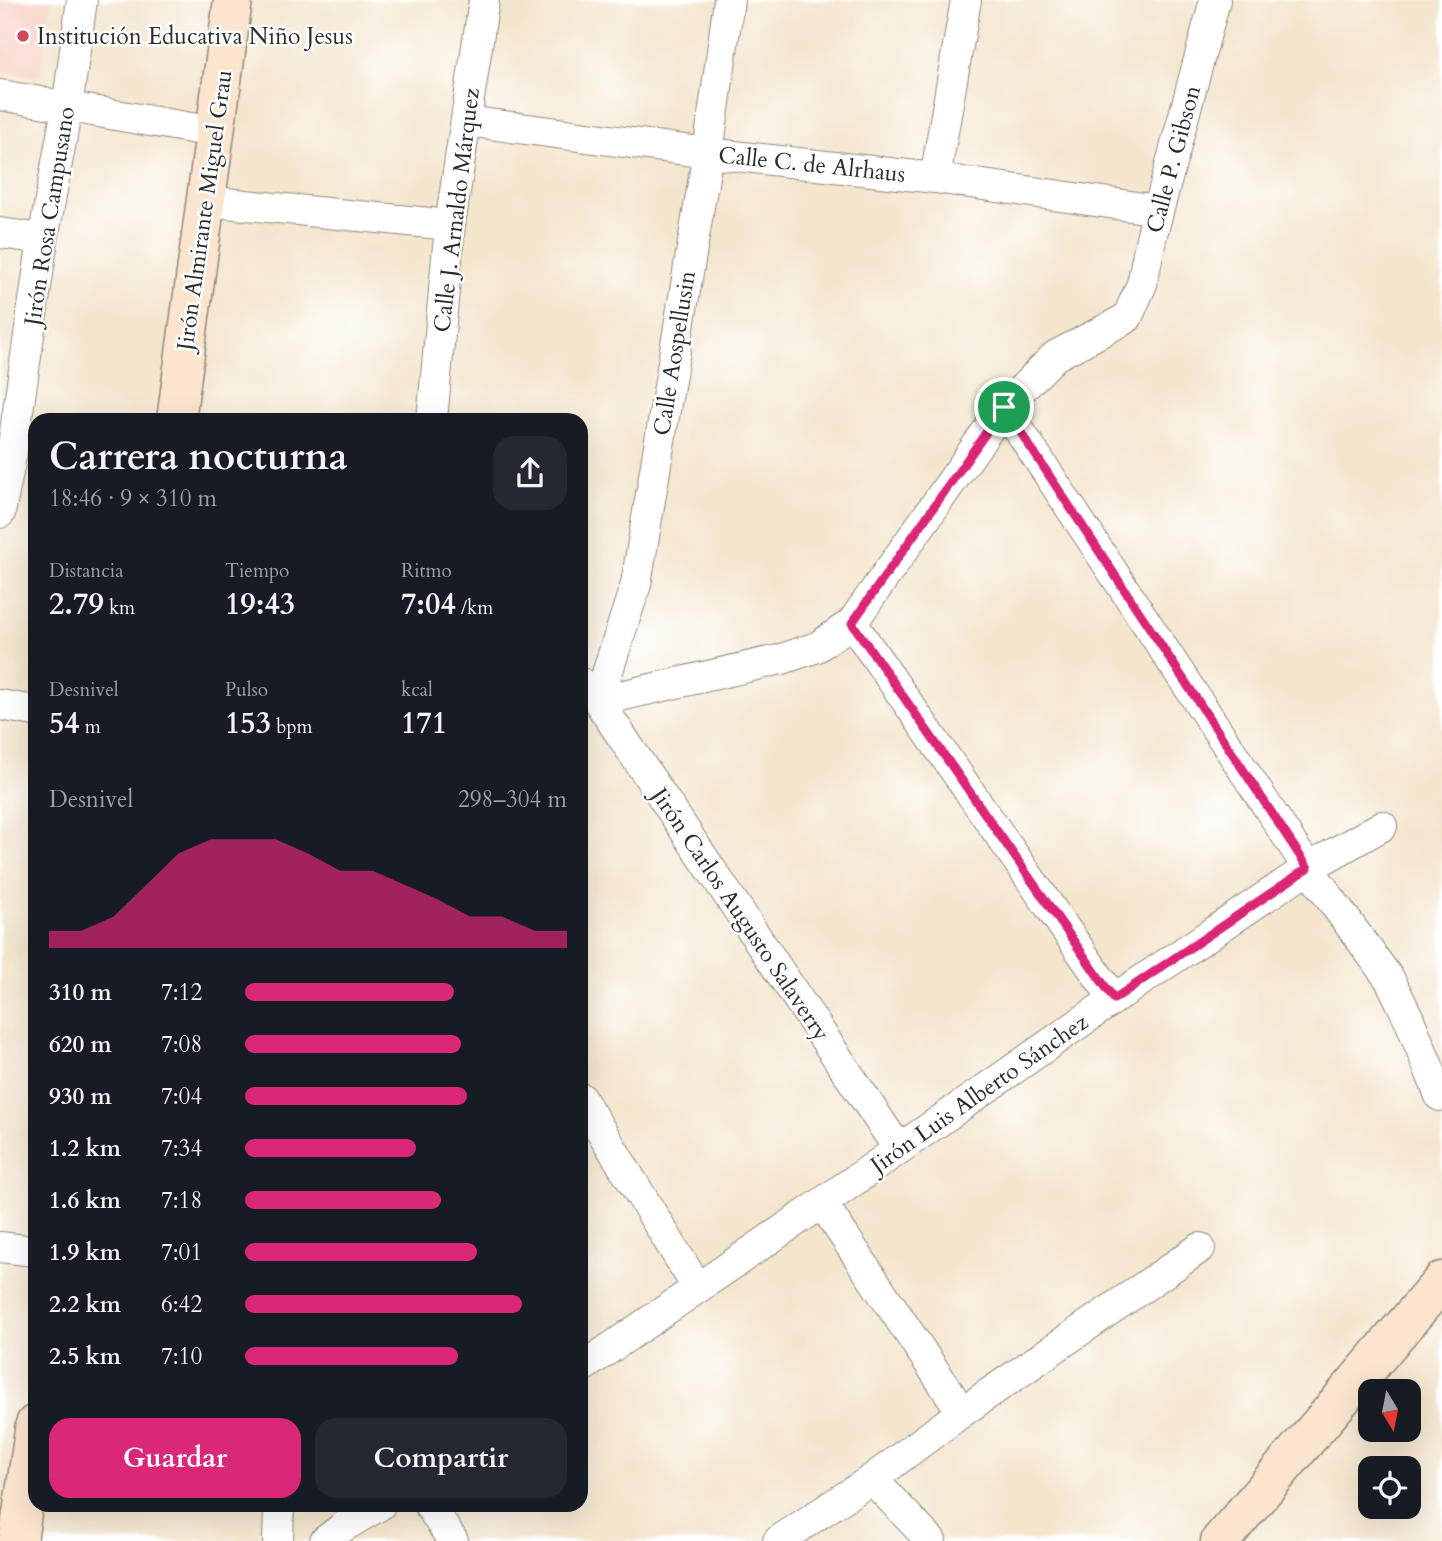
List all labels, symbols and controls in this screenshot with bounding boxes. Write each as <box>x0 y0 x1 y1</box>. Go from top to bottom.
place label: Institución Educativa Niño Jesus <box>37 21 353 52</box>
marker: Institución Educativa Niño Jesus <box>15 28 31 44</box>
street label: Jirón Almirante Miguel Grau <box>169 68 240 355</box>
street label: Calle P. Gibson <box>1139 82 1208 236</box>
street label: Calle J. Arnaldo Márquez <box>426 86 487 334</box>
street label: Jirón Rosa Campusano <box>16 104 82 331</box>
street label: Calle C. de Alrhaus <box>717 139 907 190</box>
street label: Calle Aospellusin <box>646 268 703 438</box>
pin <box>974 377 1034 437</box>
icon: arrive <box>985 388 1023 426</box>
text: Carrera nocturna <box>49 431 348 483</box>
button: share <box>493 436 567 510</box>
text: 18:46 · 9 × 310 m <box>49 483 217 514</box>
text: Distancia <box>49 558 123 584</box>
text: Tiempo <box>225 558 289 584</box>
text: Ritmo <box>401 558 452 584</box>
text: 2.79 <box>49 584 104 625</box>
text: 19:43 <box>225 584 295 625</box>
text: 7:04 <box>401 584 456 625</box>
text: km <box>104 595 135 621</box>
text: /km <box>456 595 493 621</box>
text: Desnivel <box>49 677 119 703</box>
text: Pulso <box>225 677 268 703</box>
text: kcal <box>401 677 433 703</box>
text: 54 <box>49 703 80 744</box>
text: 153 <box>225 703 271 744</box>
text: 171 <box>401 703 447 744</box>
text: m <box>80 714 101 740</box>
text: bpm <box>271 714 313 740</box>
street label: Jirón Carlos Augusto Salaverry <box>643 779 837 1047</box>
text: Desnivel <box>49 784 133 815</box>
text: 298–304 m <box>458 784 567 815</box>
text: 310 m <box>49 977 112 1008</box>
text: 7:12 <box>161 977 202 1008</box>
street label: Jirón Luis Alberto Sánchez <box>862 1006 1094 1182</box>
text: 620 m <box>49 1029 112 1060</box>
text: 7:08 <box>161 1029 202 1060</box>
text: 930 m <box>49 1081 112 1112</box>
text: 7:04 <box>161 1081 202 1112</box>
text: 1.2 km <box>49 1133 121 1164</box>
text: 7:34 <box>161 1133 202 1164</box>
text: 1.6 km <box>49 1185 121 1216</box>
text: 7:18 <box>161 1185 202 1216</box>
text: 1.9 km <box>49 1237 121 1268</box>
text: 7:01 <box>161 1237 202 1268</box>
text: 2.2 km <box>49 1289 121 1320</box>
text: 6:42 <box>161 1289 202 1320</box>
text: 2.5 km <box>49 1341 121 1372</box>
text: 7:10 <box>161 1341 202 1372</box>
north arrow <box>1358 1379 1421 1442</box>
map controls <box>1358 1379 1421 1519</box>
button: Guardar <box>49 1418 301 1498</box>
button: Compartir <box>315 1418 567 1498</box>
button: locate <box>1358 1456 1421 1519</box>

